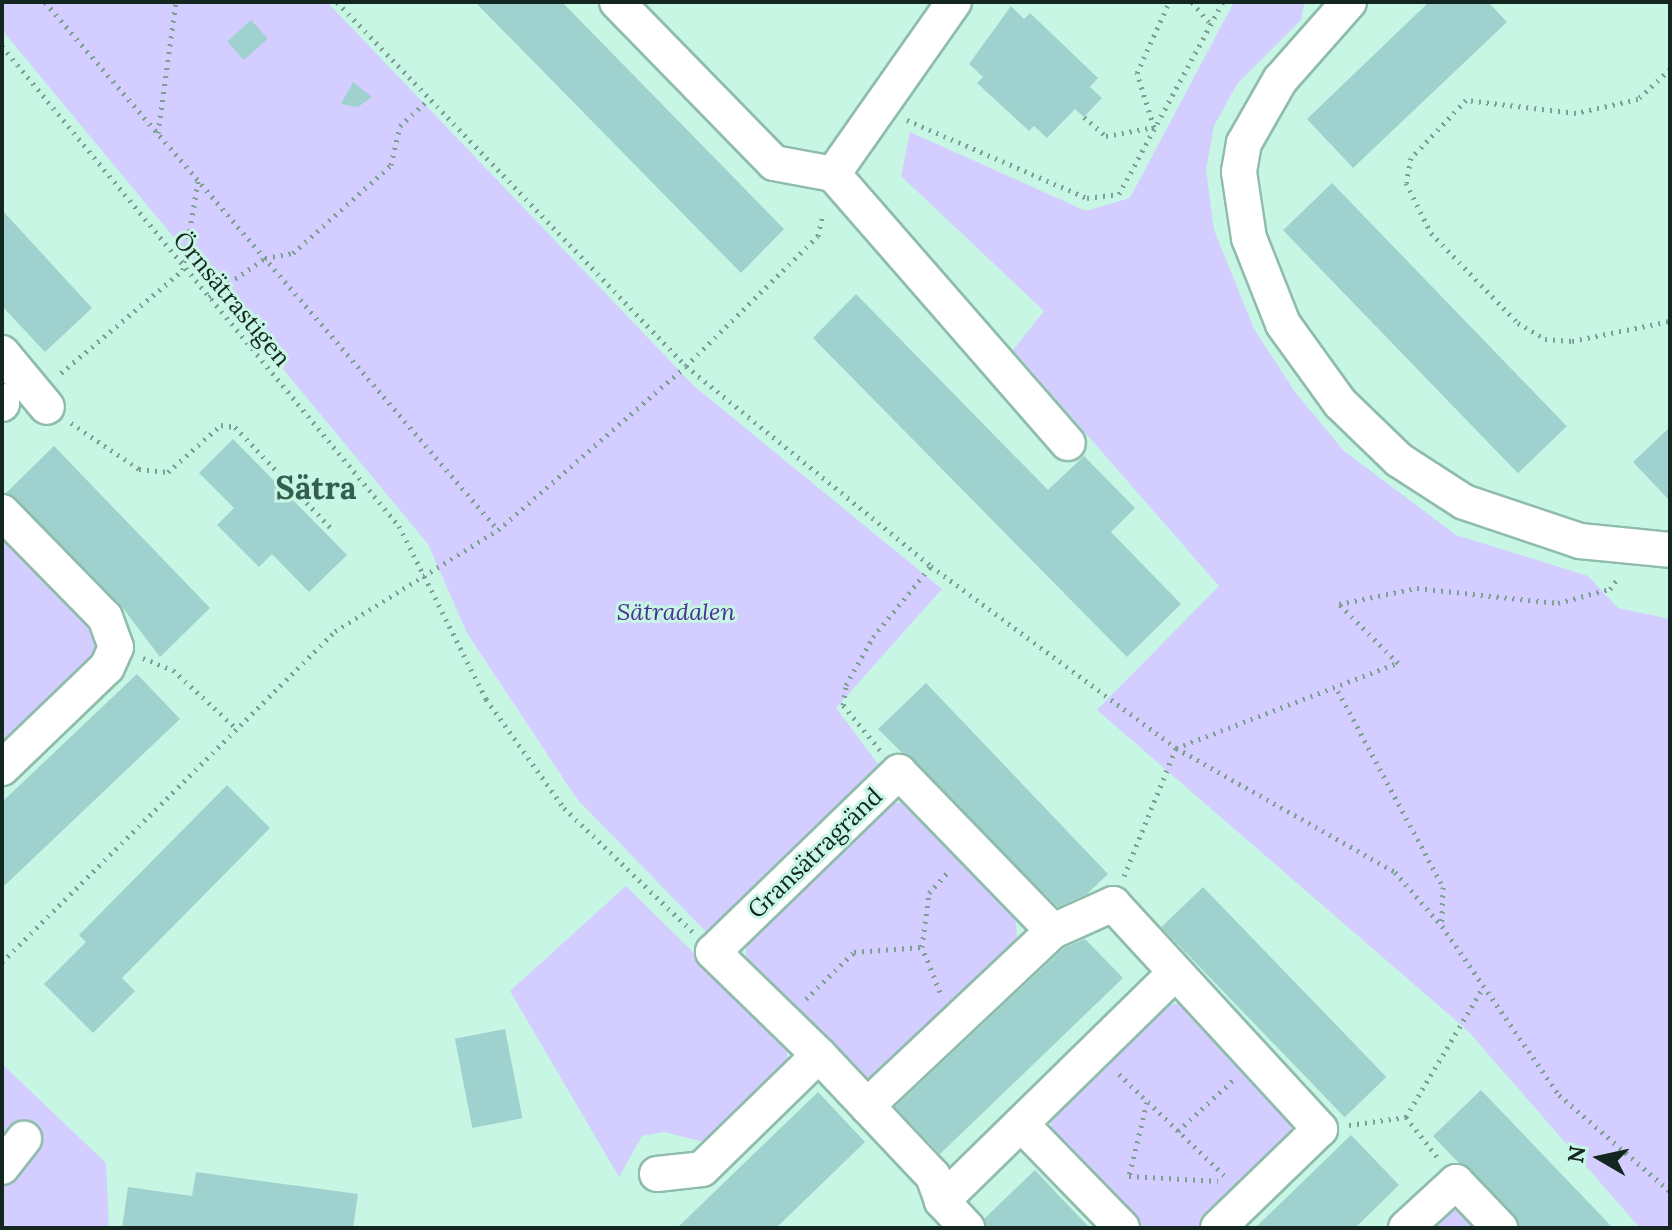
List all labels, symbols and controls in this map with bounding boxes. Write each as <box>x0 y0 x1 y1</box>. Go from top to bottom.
street label: Örnsätrastigen <box>167 226 297 372</box>
district label: Sätra <box>276 469 356 507</box>
park label: Sätradalen <box>617 598 735 626</box>
street label: Gransätragränd <box>742 782 888 924</box>
north arrow <box>1560 1118 1640 1198</box>
text: N <box>1561 1144 1591 1165</box>

